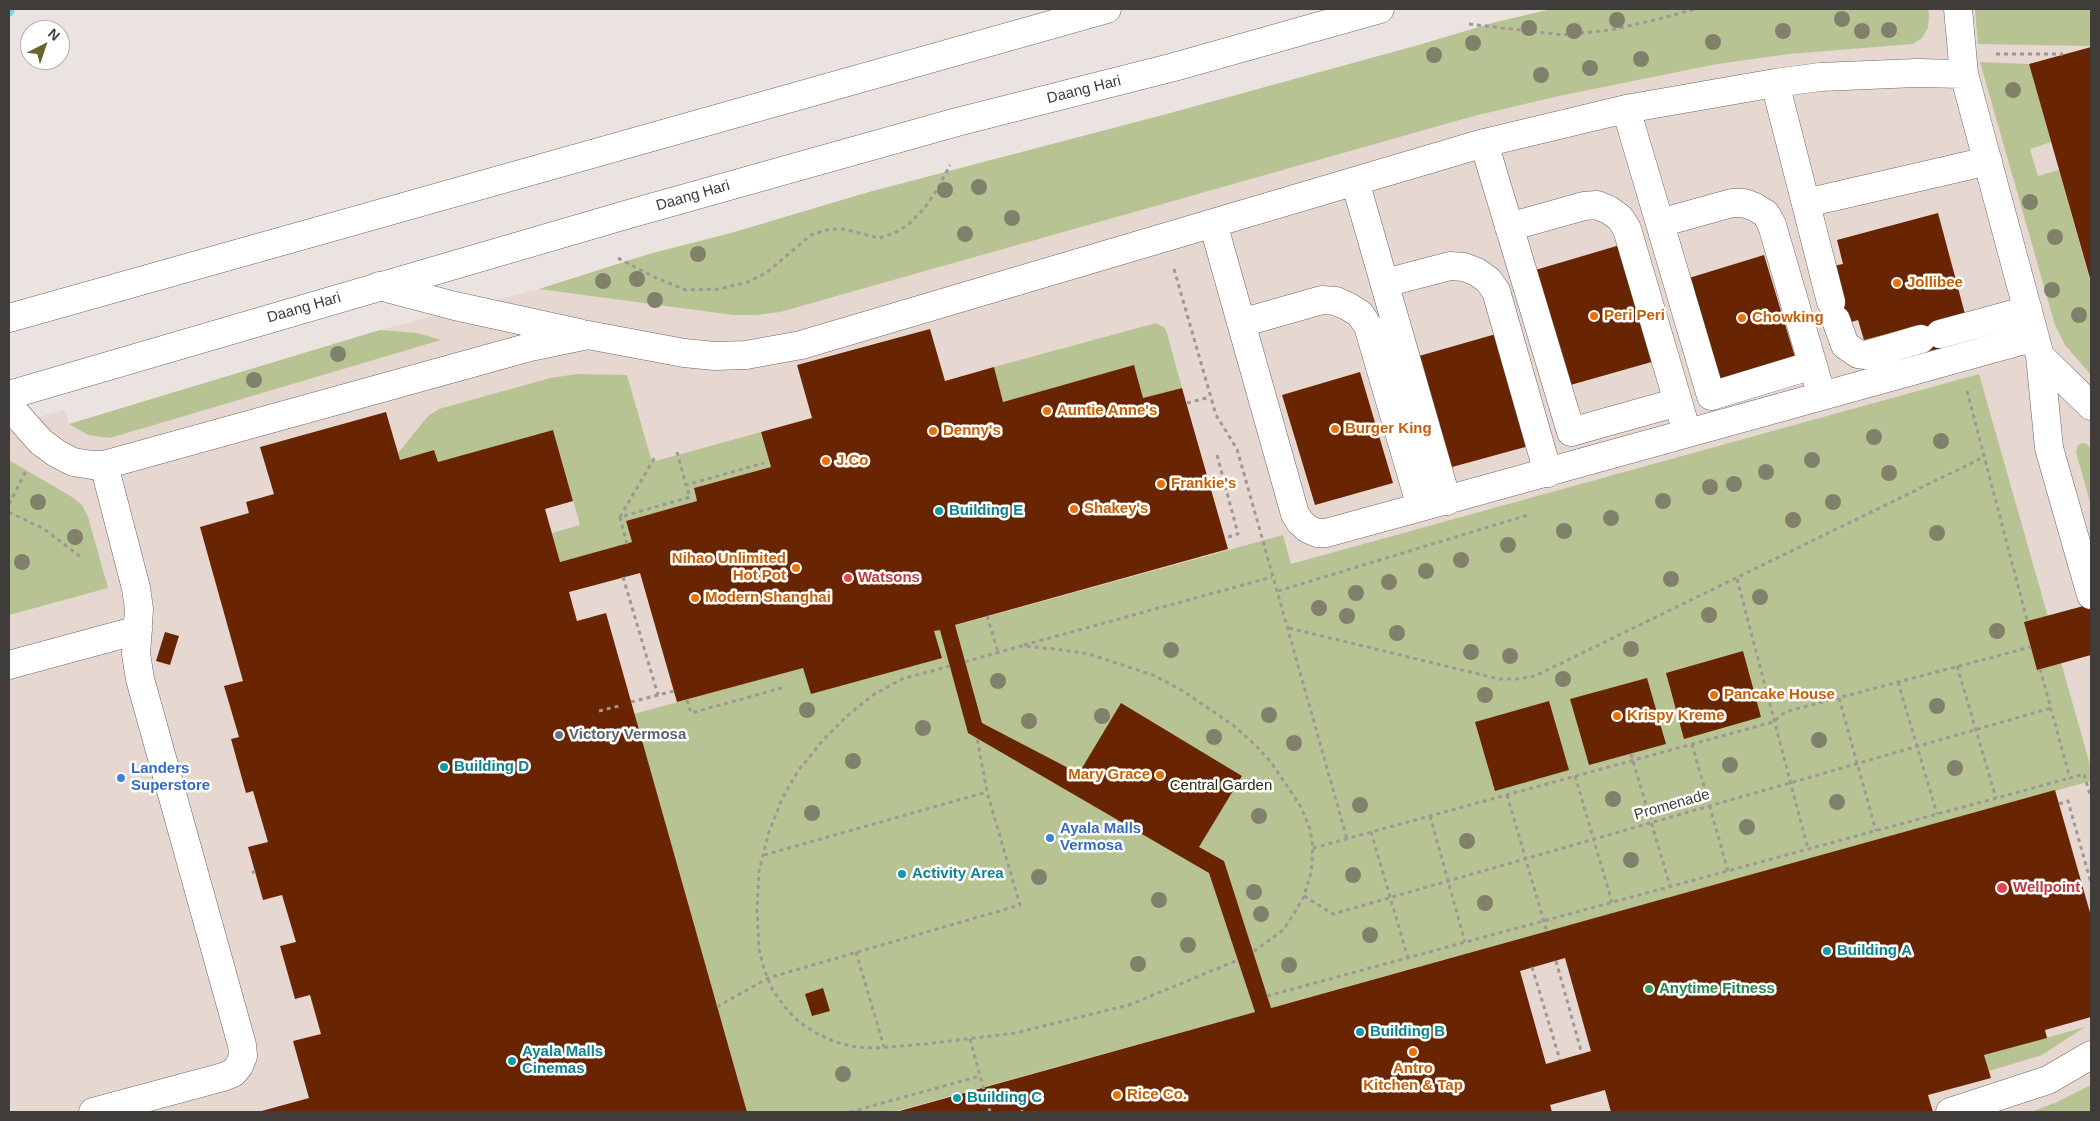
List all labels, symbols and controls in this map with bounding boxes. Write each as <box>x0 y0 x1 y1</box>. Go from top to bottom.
north arrow <box>20 20 70 70</box>
text: N <box>45 25 63 44</box>
street label: Daang Hari <box>1045 72 1123 108</box>
street label: Daang Hari <box>654 177 732 215</box>
place label: Jollibee <box>1907 274 1963 292</box>
marker: Jollibee <box>1891 277 1903 289</box>
street label: Daang Hari <box>265 289 343 327</box>
place label: Peri Peri <box>1604 307 1665 325</box>
place label: Chowking <box>1752 309 1824 327</box>
marker: Peri Peri <box>1588 310 1600 322</box>
marker: Chowking <box>1736 312 1748 324</box>
place label: Auntie Anne's <box>1057 402 1157 420</box>
marker: Auntie Anne's <box>1041 405 1053 417</box>
place label: Burger King <box>1345 420 1432 438</box>
place label: Denny's <box>943 422 1001 440</box>
marker: Burger King <box>1329 423 1341 435</box>
marker: Denny's <box>927 425 939 437</box>
place label: J.Co <box>836 452 869 470</box>
marker: J.Co <box>820 455 832 467</box>
place label: Frankie's <box>1171 475 1236 493</box>
marker: Frankie's <box>1155 478 1167 490</box>
place label: Shakey's <box>1084 500 1148 518</box>
place label: Building E <box>949 502 1023 520</box>
marker: Shakey's <box>1068 503 1080 515</box>
marker: Building E <box>933 505 945 517</box>
place label: Nihao Unlimited Hot Pot <box>672 550 786 585</box>
marker: Nihao Unlimited Hot Pot <box>790 562 802 574</box>
place label: Watsons <box>858 569 920 587</box>
marker: Watsons <box>842 572 854 584</box>
place label: Modern Shanghai <box>705 589 831 607</box>
marker: Modern Shanghai <box>689 592 701 604</box>
place label: Pancake House <box>1724 686 1835 704</box>
marker: Pancake House <box>1708 689 1720 701</box>
place label: Krispy Kreme <box>1627 707 1725 725</box>
marker: Krispy Kreme <box>1611 710 1623 722</box>
place label: Victory Vermosa <box>569 726 686 744</box>
marker: Victory Vermosa <box>553 729 565 741</box>
place label: Building D <box>454 758 529 776</box>
place label: Landers Superstore <box>131 760 210 795</box>
marker: Building D <box>438 761 450 773</box>
place label: Mary Grace <box>1068 766 1150 784</box>
marker: Mary Grace <box>1154 769 1166 781</box>
marker: Landers Superstore <box>115 772 127 784</box>
park label: Central Garden <box>1170 777 1272 795</box>
street label: Promenade <box>1632 786 1712 824</box>
place label: Ayala Malls Vermosa <box>1060 820 1141 855</box>
marker: Ayala Malls Vermosa <box>1044 832 1056 844</box>
place label: Activity Area <box>912 865 1004 883</box>
marker: Activity Area <box>896 868 908 880</box>
place label: Wellpoint <box>2013 879 2080 897</box>
marker: Wellpoint <box>1995 881 2009 895</box>
place label: Building A <box>1837 942 1912 960</box>
marker: Building A <box>1821 945 1833 957</box>
place label: Anytime Fitness <box>1659 980 1775 998</box>
marker: Anytime Fitness <box>1643 983 1655 995</box>
place label: Building B <box>1370 1023 1445 1041</box>
marker: Building B <box>1354 1026 1366 1038</box>
place label: Ayala Malls Cinemas <box>522 1043 603 1078</box>
marker: Antro Kitchen & Tap <box>1407 1046 1419 1058</box>
marker: Ayala Malls Cinemas <box>506 1055 518 1067</box>
place label: Antro Kitchen & Tap <box>1363 1060 1463 1095</box>
place label: Rice Co. <box>1127 1086 1187 1104</box>
place label: Building C <box>967 1089 1042 1107</box>
marker: Rice Co. <box>1111 1089 1123 1101</box>
marker: Building C <box>951 1092 963 1104</box>

